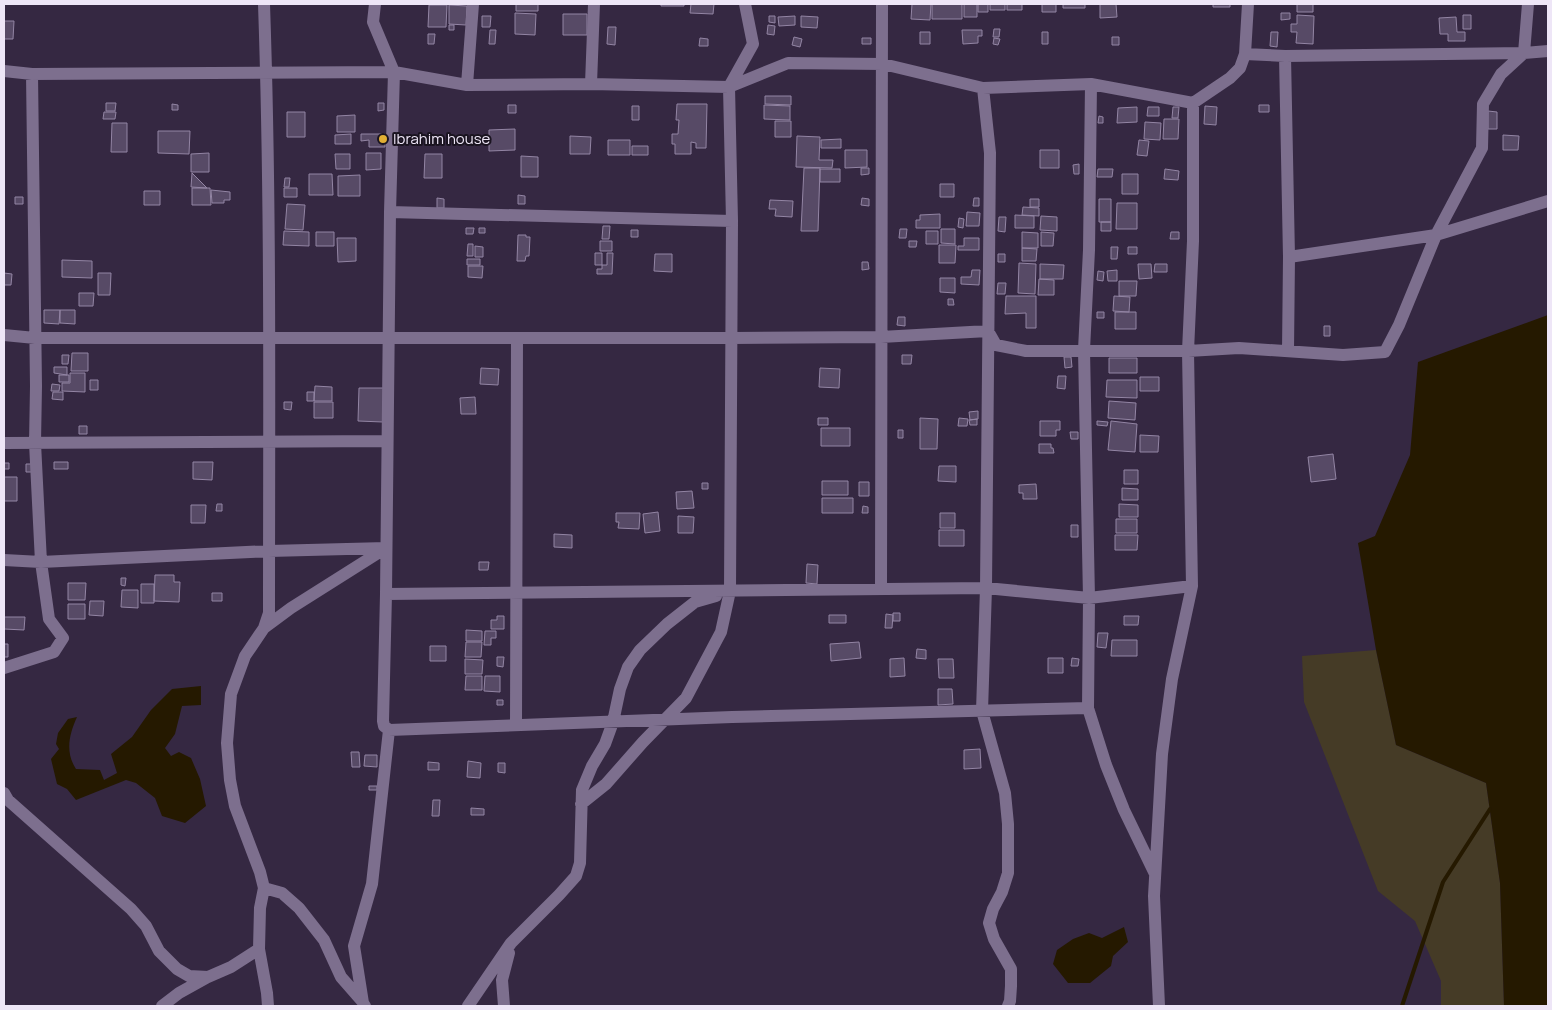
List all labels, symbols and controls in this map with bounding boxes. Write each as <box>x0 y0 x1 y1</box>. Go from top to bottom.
place label: Ibrahim house <box>393 128 491 149</box>
marker: Ibrahim house <box>377 133 389 145</box>

